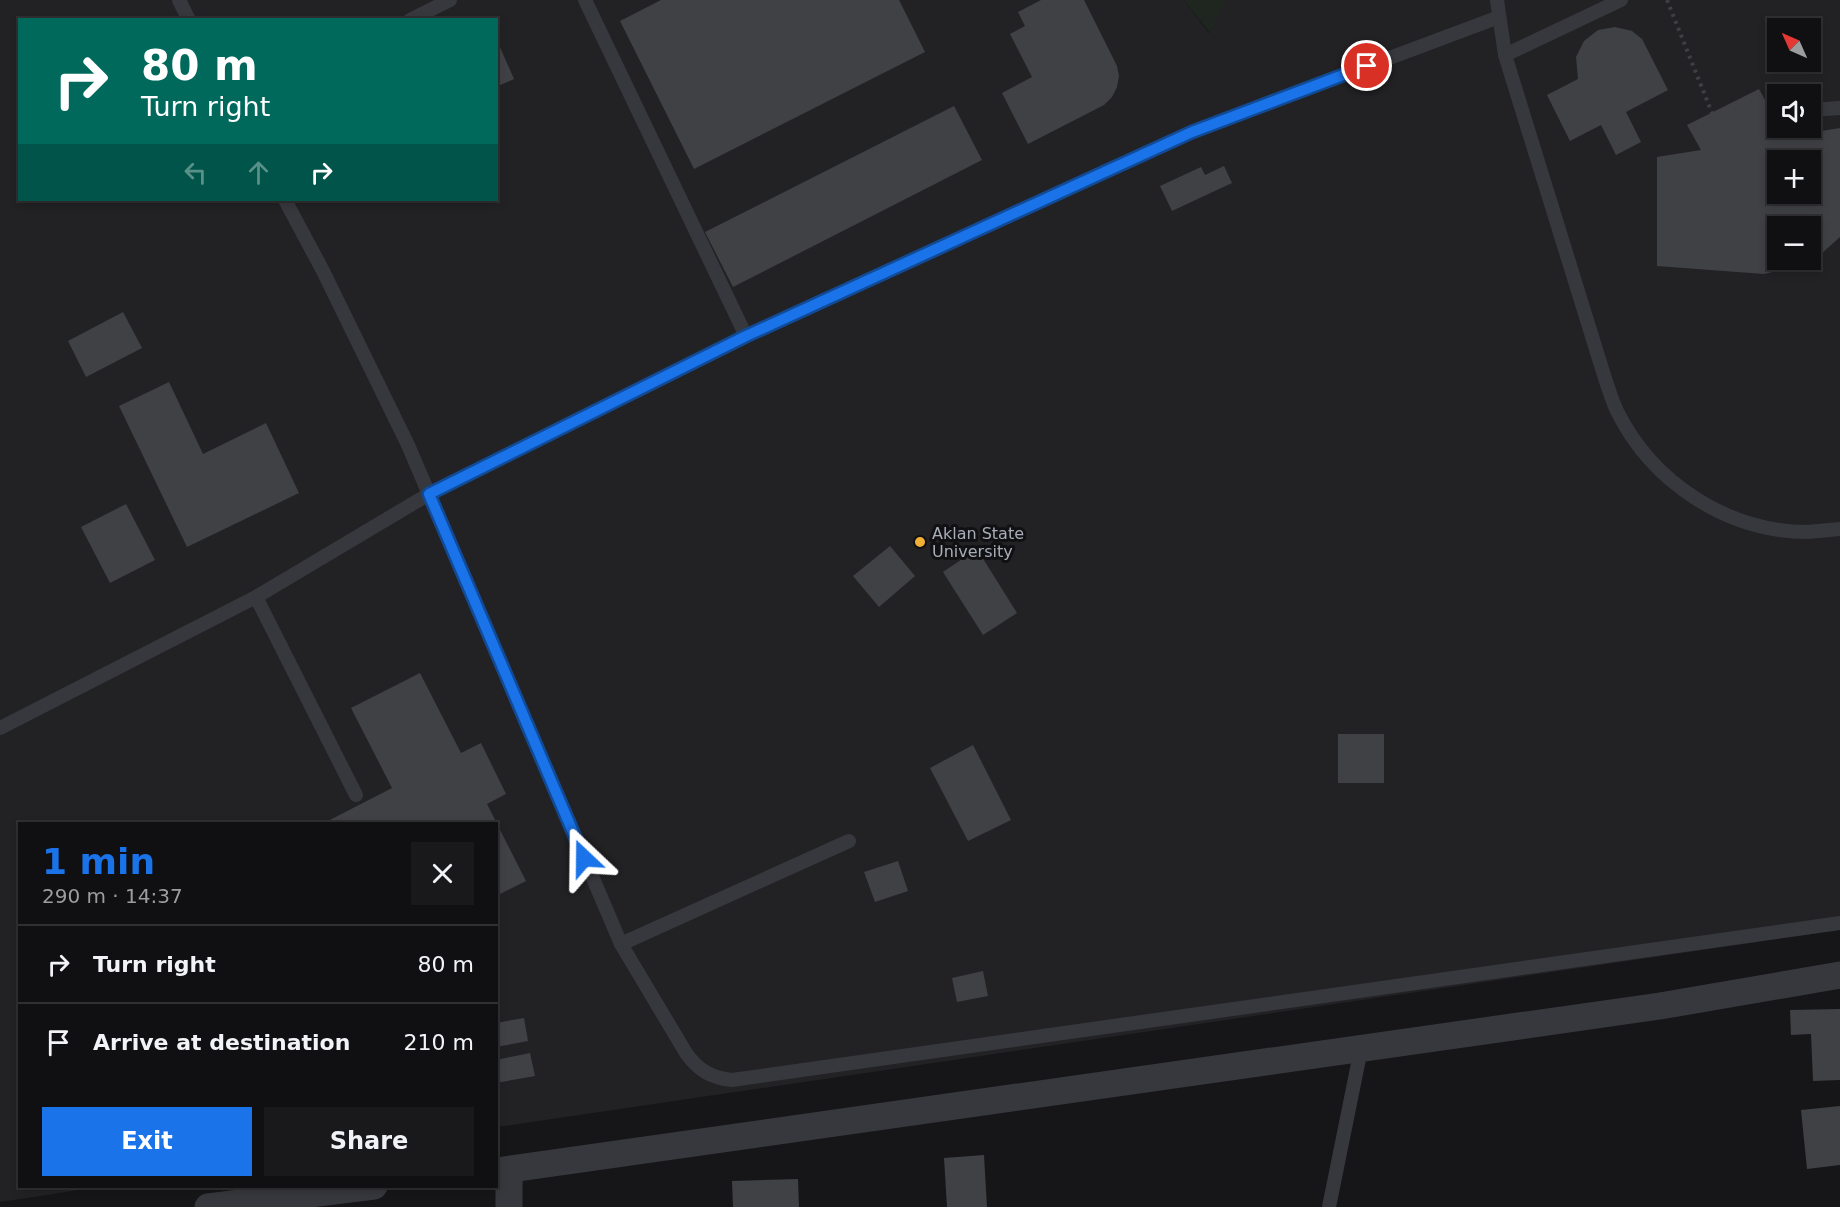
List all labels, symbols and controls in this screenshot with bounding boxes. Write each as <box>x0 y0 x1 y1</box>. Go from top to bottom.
north arrow <box>1767 18 1821 72</box>
map controls <box>1767 18 1821 270</box>
pin <box>1341 40 1392 91</box>
text: 80 m <box>141 41 258 90</box>
icon: right <box>42 42 120 120</box>
icon: arrive <box>1350 49 1383 82</box>
button: sound <box>1767 84 1821 138</box>
text: Turn right <box>141 91 270 122</box>
button: + <box>1767 150 1821 204</box>
icon: left <box>179 156 212 189</box>
icon: ahead <box>242 156 275 189</box>
icon: right <box>305 156 338 189</box>
button: − <box>1767 216 1821 270</box>
place label: Aklan State University <box>932 524 1024 561</box>
marker: Aklan State University <box>913 535 927 549</box>
position arrow <box>552 826 616 890</box>
text: 1 min <box>42 841 155 882</box>
button: close <box>411 842 474 905</box>
text: 290 m · 14:37 <box>42 884 183 908</box>
icon: right <box>42 948 75 981</box>
text: Turn right <box>93 952 216 977</box>
text: 80 m <box>418 952 474 977</box>
icon: arrive <box>42 1026 75 1059</box>
text: Arrive at destination <box>93 1030 350 1055</box>
text: 210 m <box>404 1030 474 1055</box>
button: Exit <box>42 1107 252 1176</box>
button: Share <box>264 1107 474 1176</box>

